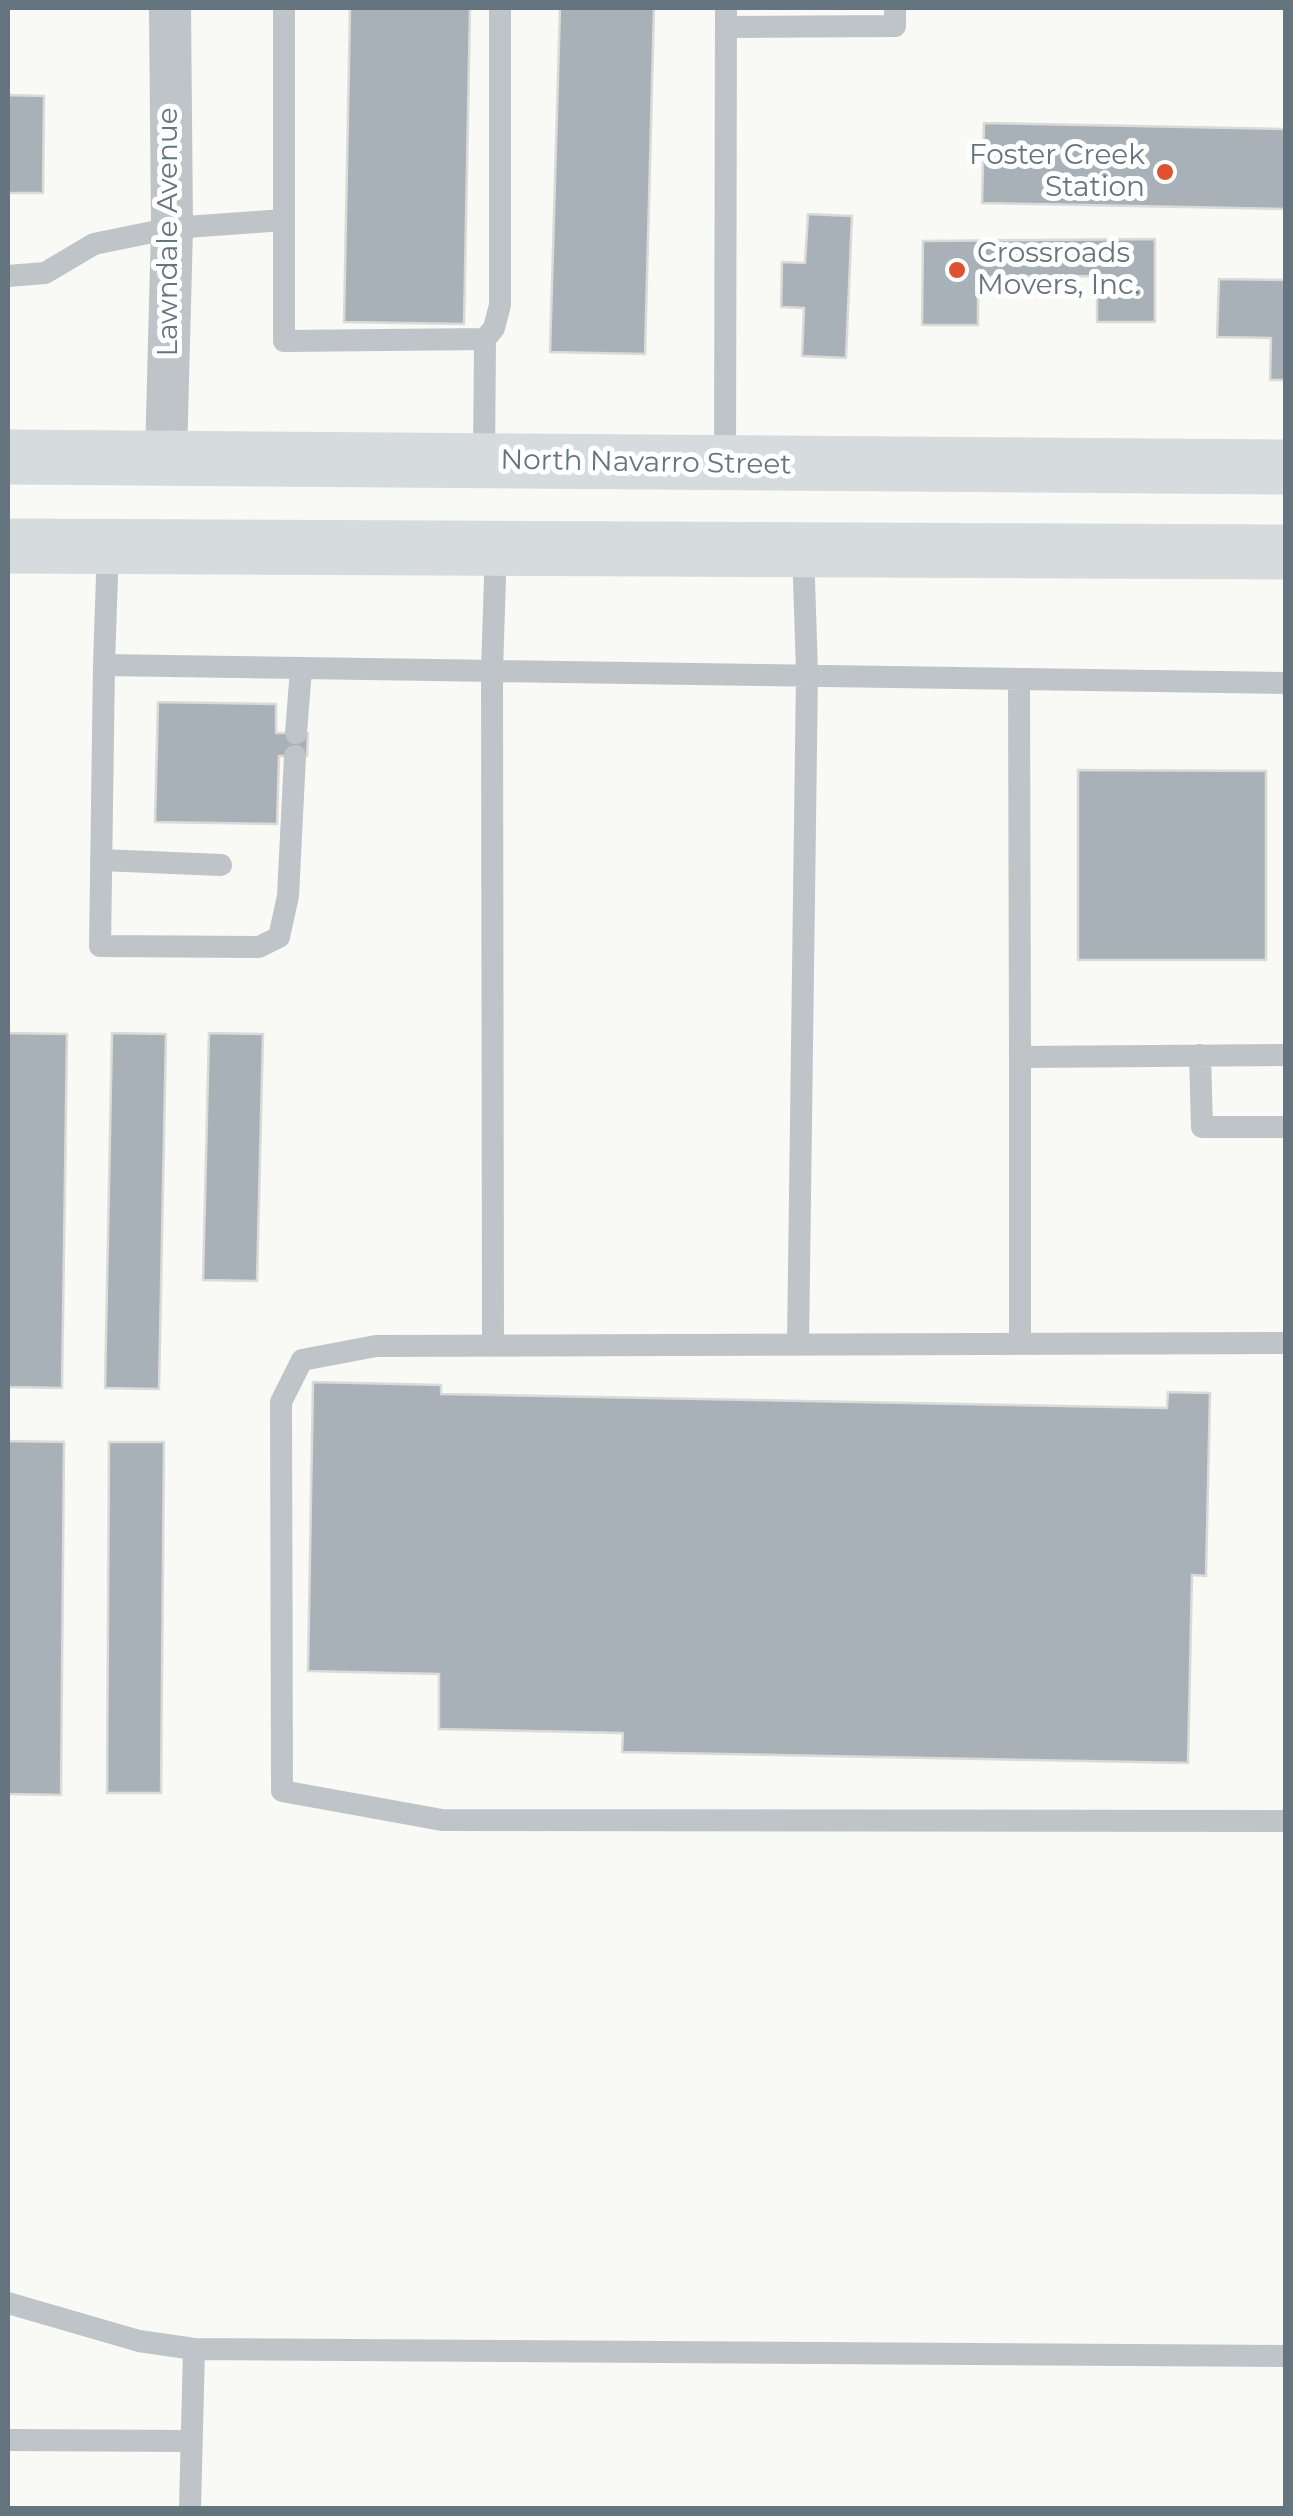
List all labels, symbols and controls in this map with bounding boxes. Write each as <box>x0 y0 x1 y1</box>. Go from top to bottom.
street label: Lawndale Avenue <box>152 107 186 357</box>
place label: Foster Creek Station <box>969 139 1145 205</box>
marker: Foster Creek Station <box>1154 161 1176 183</box>
place label: Crossroads Movers, Inc. <box>977 237 1140 303</box>
marker: Crossroads Movers, Inc. <box>946 259 968 281</box>
street label: North Navarro Street <box>500 444 792 482</box>

